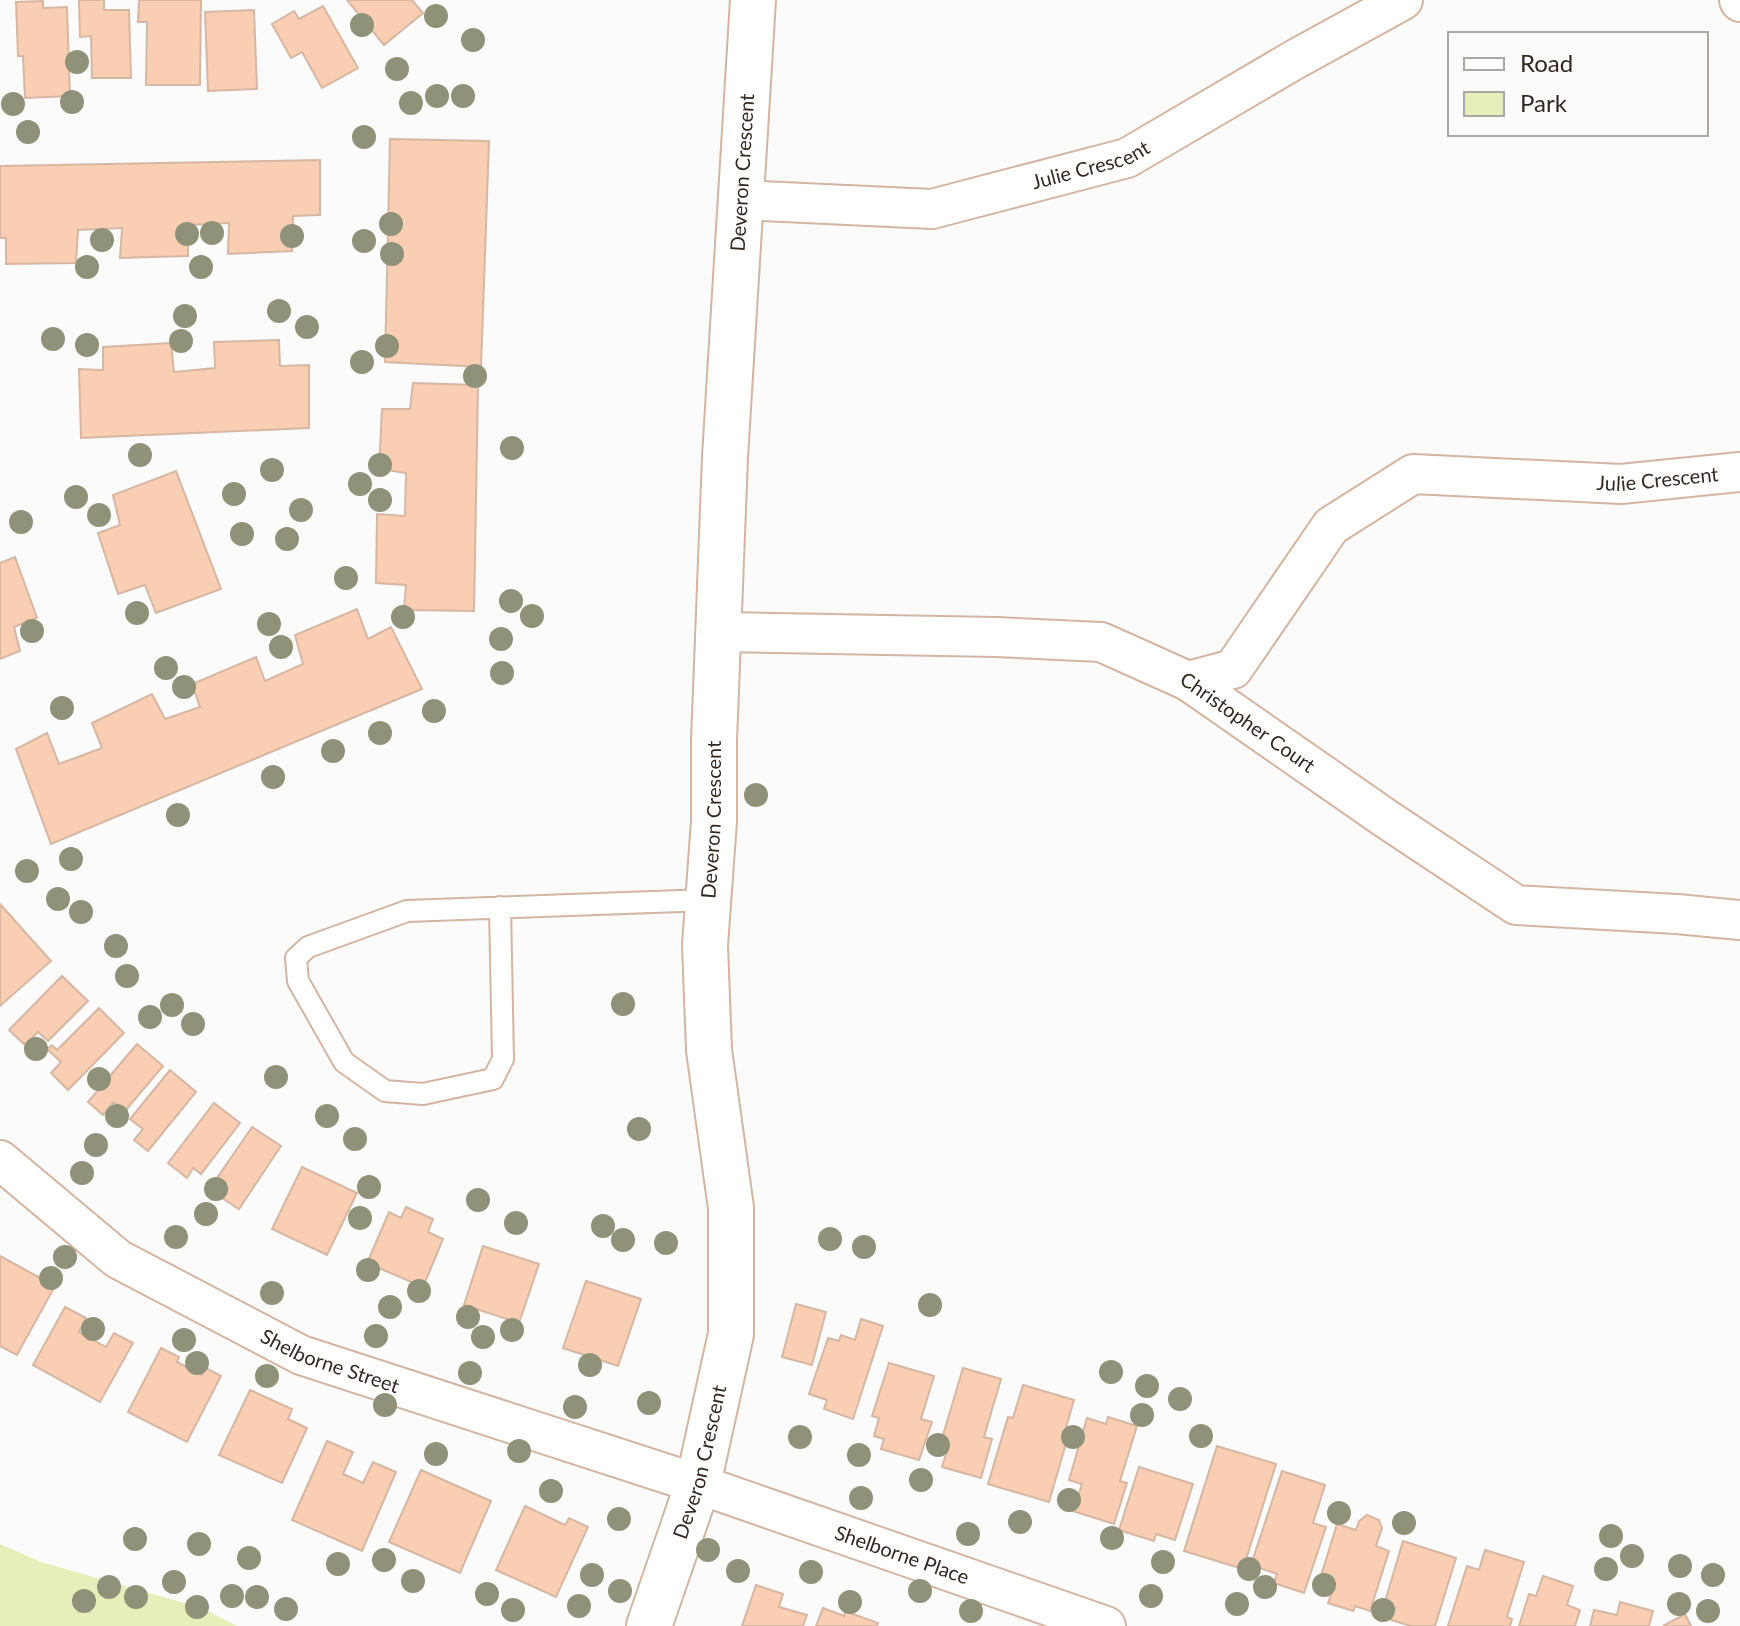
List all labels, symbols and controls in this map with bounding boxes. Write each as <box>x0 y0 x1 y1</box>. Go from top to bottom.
legend <box>1448 32 1708 136</box>
text: Road <box>1520 48 1573 77</box>
text: Park <box>1520 88 1568 117</box>
street label: Deveron Crescent <box>725 93 758 252</box>
street label: Julie Crescent <box>1029 134 1154 193</box>
street label: Julie Crescent <box>1596 461 1719 495</box>
street label: Christopher Court <box>1177 666 1320 777</box>
street label: Deveron Crescent <box>695 741 725 899</box>
street label: Shelborne Street <box>257 1323 403 1397</box>
street label: Deveron Crescent <box>667 1383 730 1542</box>
street label: Shelborne Place <box>832 1520 972 1588</box>

